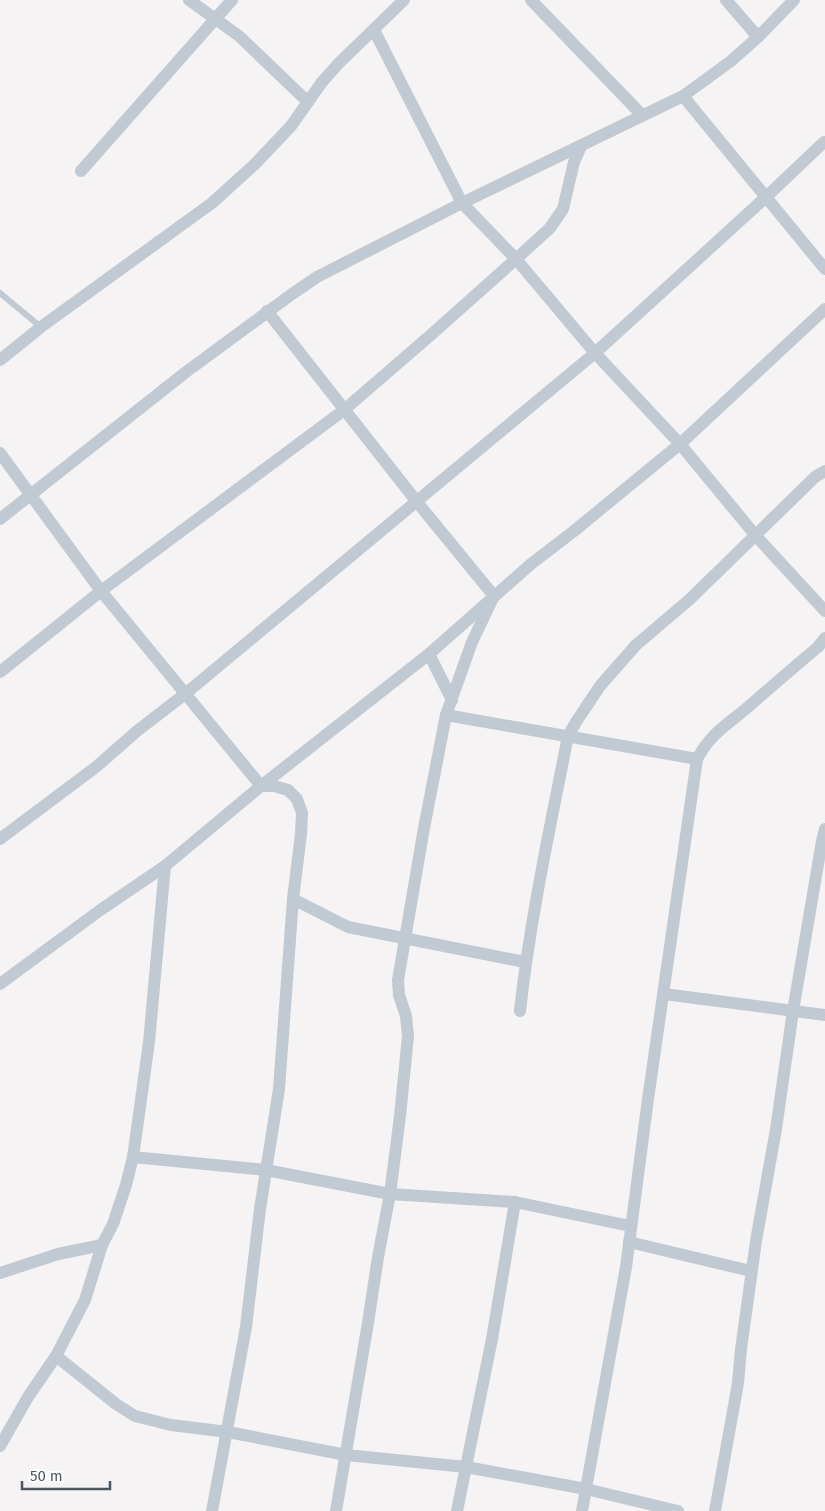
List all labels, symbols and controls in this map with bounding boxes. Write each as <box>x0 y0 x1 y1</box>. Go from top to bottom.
scale bar <box>22 1458 110 1490</box>
text: 50 m <box>30 1467 63 1485</box>

